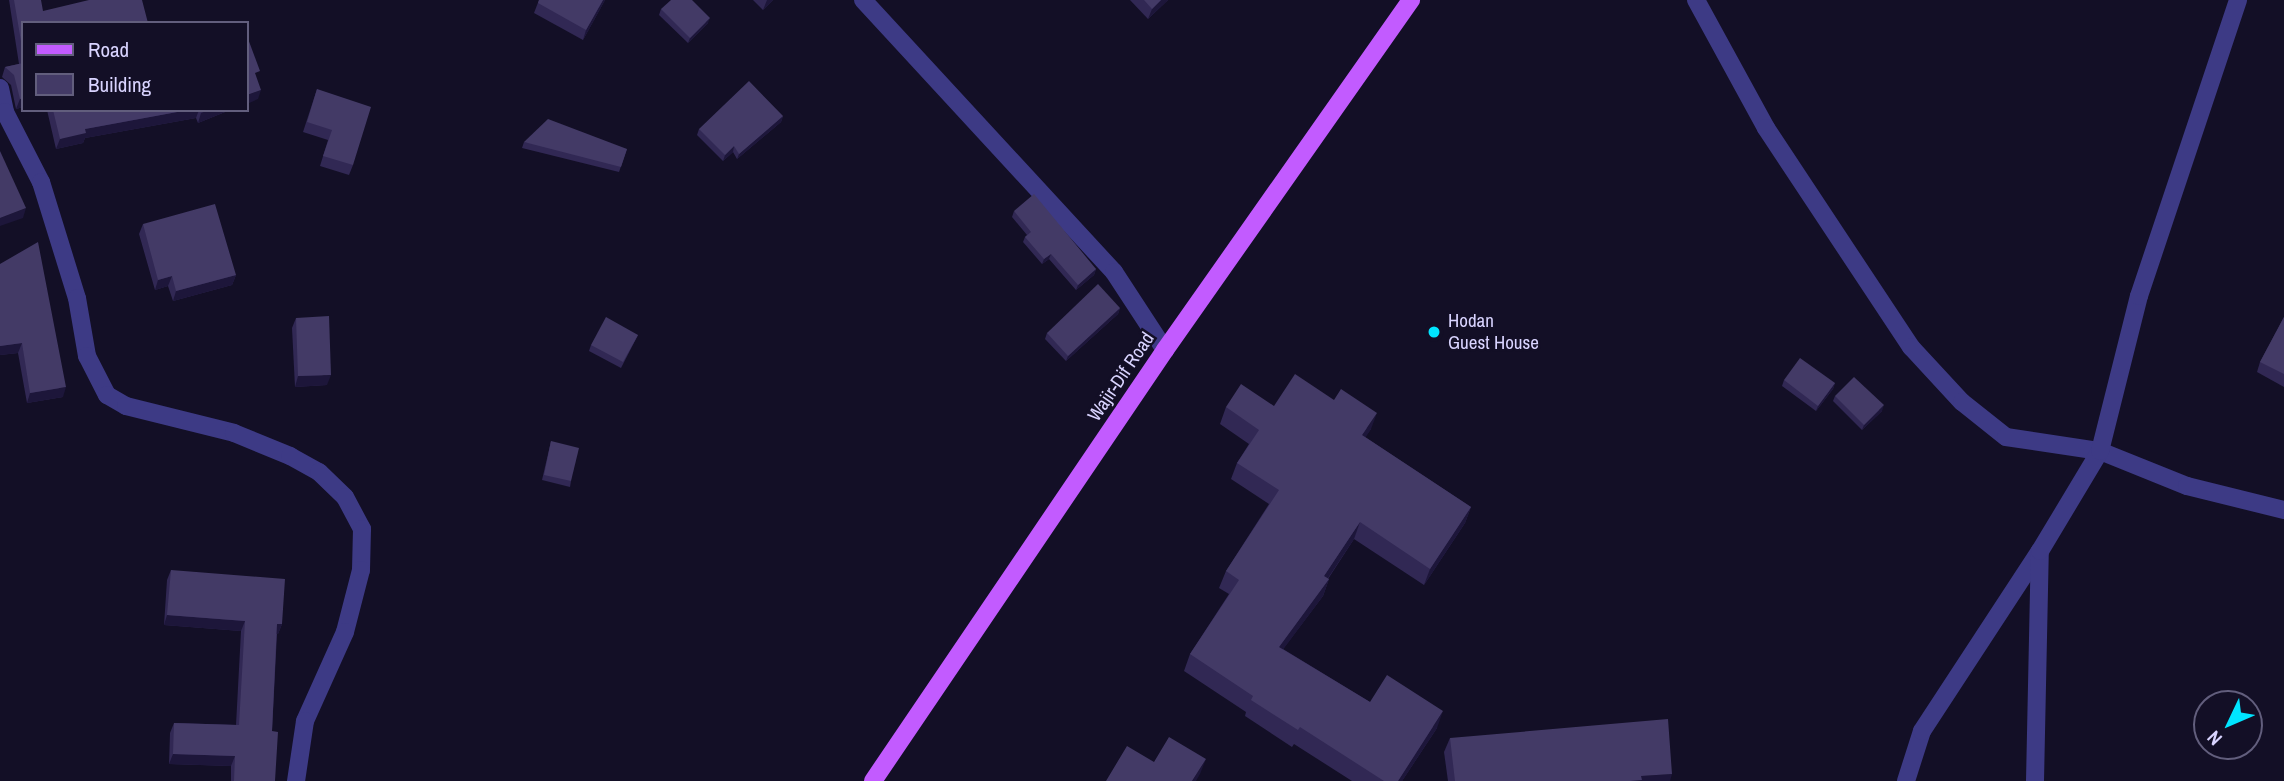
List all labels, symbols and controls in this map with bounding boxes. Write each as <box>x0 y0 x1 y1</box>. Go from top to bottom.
legend <box>21 21 248 112</box>
text: Road <box>88 35 129 64</box>
text: Building <box>88 70 151 99</box>
place label: Hodan Guest House <box>1448 310 1539 354</box>
marker: Hodan Guest House <box>1426 324 1442 340</box>
street label: Wajir-Dif Road <box>1083 328 1159 426</box>
north arrow <box>2193 690 2263 760</box>
text: N <box>2201 725 2228 751</box>

